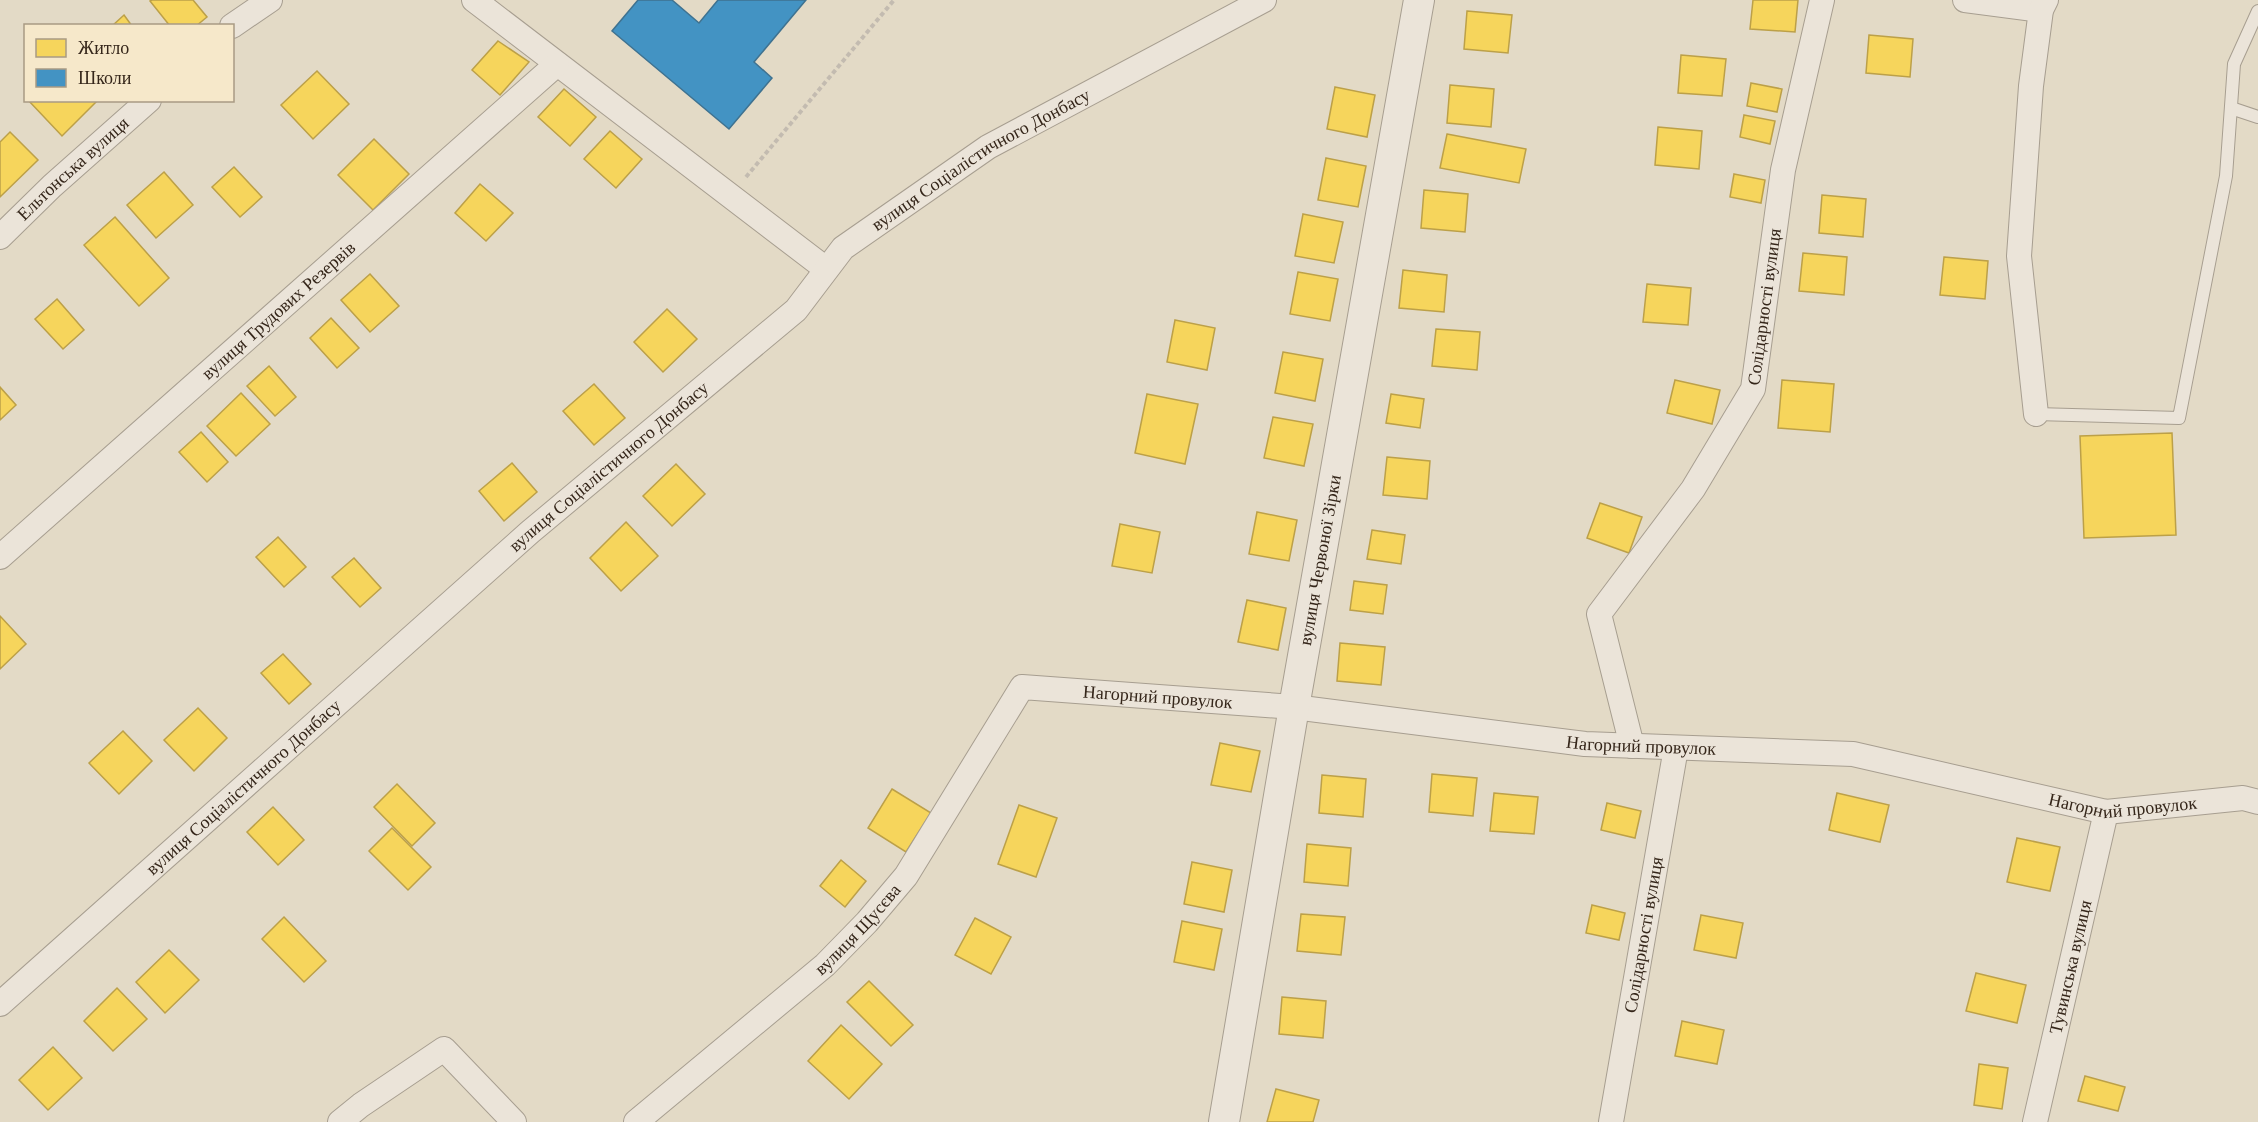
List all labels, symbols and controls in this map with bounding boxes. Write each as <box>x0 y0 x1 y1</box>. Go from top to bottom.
legend <box>24 24 234 102</box>
text: Житло <box>78 38 129 58</box>
text: Школи <box>78 68 132 88</box>
street label: вулиця Соціалістичного Донбасу <box>868 85 1093 235</box>
street label: Ельтонська вулиця <box>13 113 133 224</box>
street label: Солідарності вулиця <box>1744 227 1785 387</box>
street label: вулиця Трудових Резервів <box>198 237 359 384</box>
street label: вулиця Соціалістичного Донбасу <box>505 378 712 556</box>
street label: вулиця Червоної Зірки <box>1295 473 1345 647</box>
street label: Нагорний провулок <box>1082 682 1233 712</box>
street label: вулиця Соціалістичного Донбасу <box>142 695 345 879</box>
street label: Нагорний провулок <box>1565 732 1716 759</box>
street label: Нагорний провулок <box>2047 789 2198 822</box>
street label: Солідарності вулиця <box>1620 855 1667 1014</box>
street label: вулиця Щусєва <box>811 880 905 979</box>
street label: Тувинська вулиця <box>2045 898 2096 1036</box>

